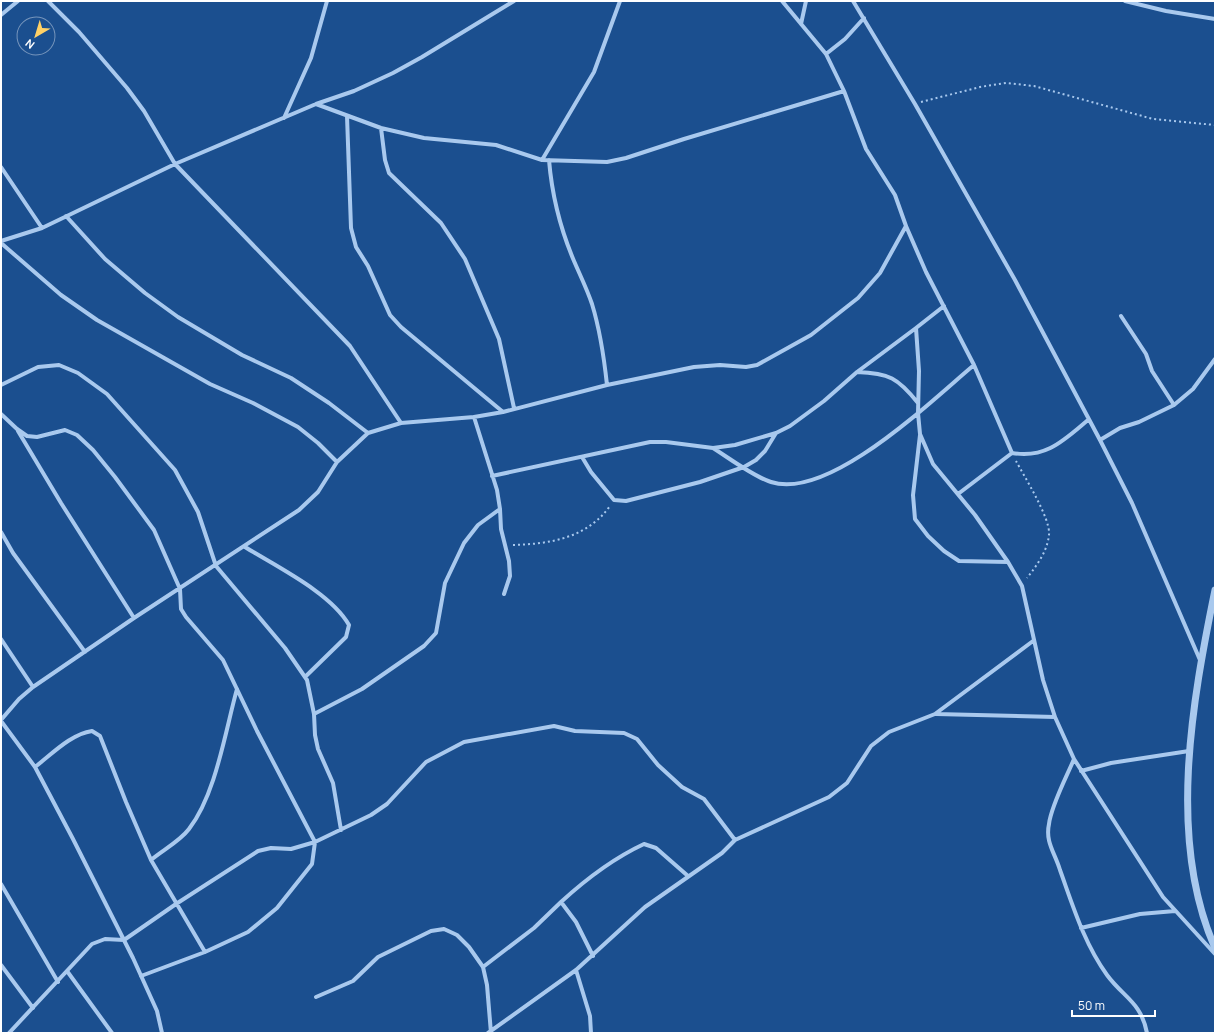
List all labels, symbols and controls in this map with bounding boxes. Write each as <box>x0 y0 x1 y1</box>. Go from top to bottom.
north arrow <box>16 16 56 56</box>
text: N <box>22 36 37 53</box>
scale bar <box>1072 992 1155 1018</box>
text: 50 m <box>1078 997 1105 1014</box>

